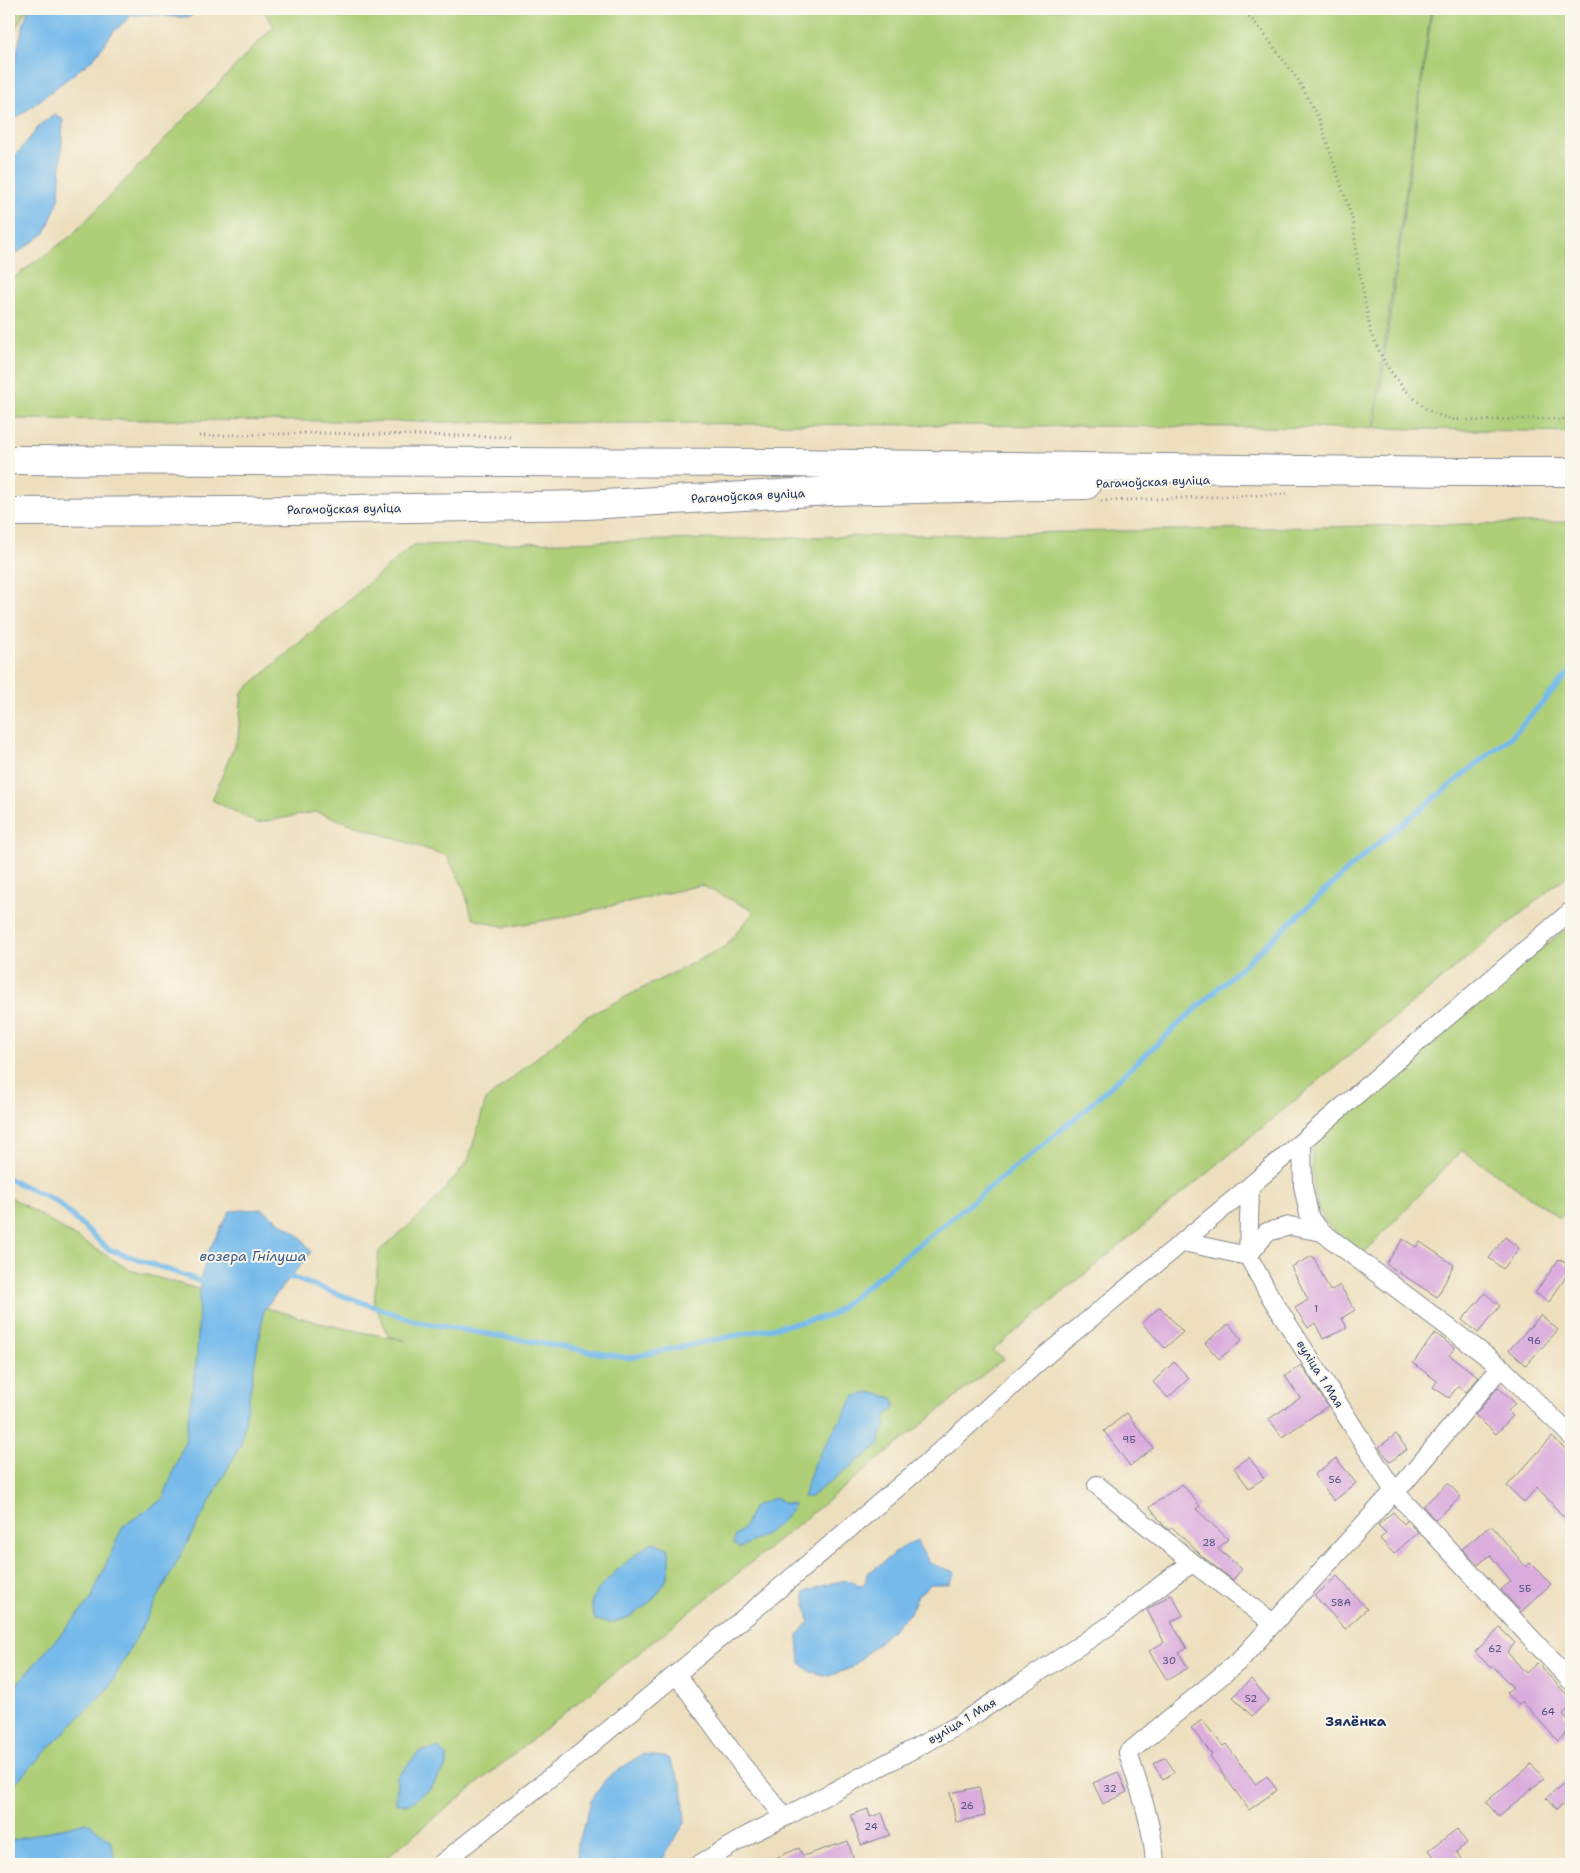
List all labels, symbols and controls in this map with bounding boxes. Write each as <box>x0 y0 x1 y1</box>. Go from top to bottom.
street label: Рагачоўская вуліца <box>1096 472 1211 492</box>
street label: Рагачоўская вуліца <box>691 485 806 507</box>
street label: Рагачоўская вуліца <box>287 500 402 518</box>
water label: возера Гнілуша <box>200 1247 306 1265</box>
house number: 1 <box>1314 1302 1318 1315</box>
house number: 96 <box>1527 1334 1541 1347</box>
street label: вуліца 1 Мая <box>1293 1337 1347 1411</box>
house number: 9Б <box>1122 1433 1136 1446</box>
house number: 56 <box>1329 1473 1341 1486</box>
house number: 28 <box>1202 1536 1216 1549</box>
house number: 5Б <box>1519 1582 1531 1595</box>
house number: 58А <box>1331 1596 1351 1609</box>
house number: 62 <box>1488 1642 1502 1655</box>
house number: 30 <box>1162 1654 1176 1667</box>
house number: 52 <box>1245 1692 1257 1705</box>
street label: вуліца 1 Мая <box>925 1694 999 1748</box>
house number: 64 <box>1541 1705 1555 1718</box>
district label: Зялёнка <box>1326 1712 1387 1730</box>
house number: 32 <box>1103 1782 1117 1795</box>
house number: 26 <box>960 1799 974 1812</box>
house number: 24 <box>864 1820 878 1833</box>

